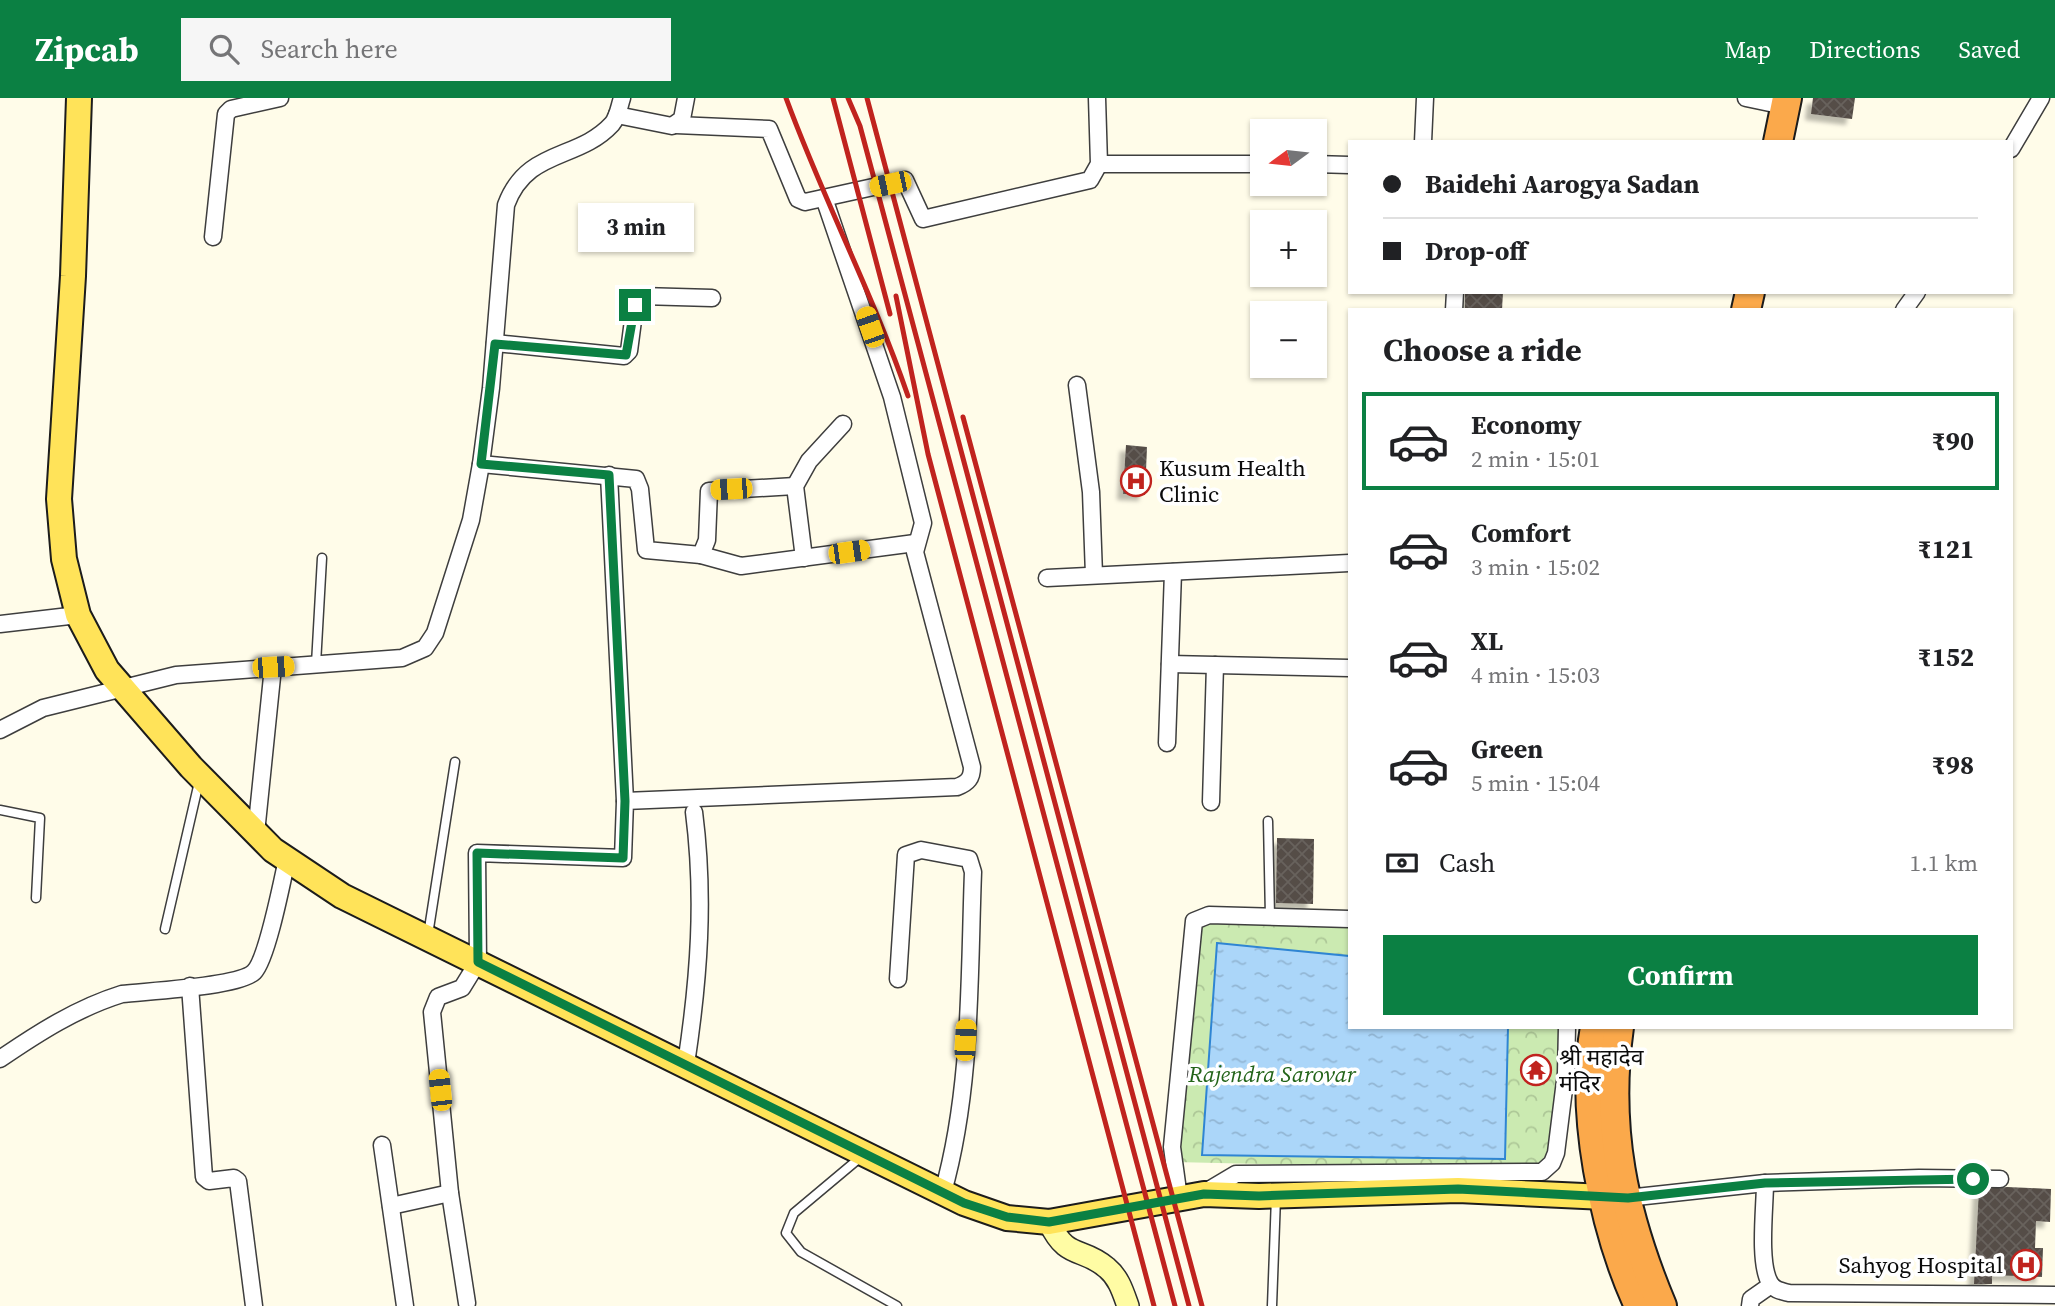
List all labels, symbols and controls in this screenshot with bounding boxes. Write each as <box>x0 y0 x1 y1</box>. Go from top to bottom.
search box <box>181 18 671 81</box>
text: Zipcab <box>35 27 139 72</box>
icon: search <box>205 30 243 68</box>
text: Search here <box>261 31 398 67</box>
text: Map <box>1724 33 1771 66</box>
text: Directions <box>1809 33 1920 66</box>
text: Saved <box>1958 33 2020 66</box>
north arrow <box>1250 119 1326 196</box>
map controls <box>1250 119 1327 378</box>
text: Baidehi Aarogya Sadan <box>1425 166 1700 202</box>
car <box>868 169 913 199</box>
callout: 3 min <box>577 204 693 252</box>
button: + <box>1250 210 1327 287</box>
text: 3 min <box>606 211 666 243</box>
text: Drop-off <box>1425 233 1527 269</box>
route end <box>619 289 651 321</box>
button: − <box>1250 301 1327 378</box>
car <box>854 304 887 350</box>
text: Choose a ride <box>1383 328 1582 372</box>
text: Economy <box>1471 407 1582 443</box>
icon: car <box>1387 410 1450 473</box>
text: ₹90 <box>1932 423 1974 459</box>
text: 2 min · 15:01 <box>1471 443 1600 475</box>
place label: Kusum Health Clinic <box>1159 452 1306 510</box>
hospital icon: Kusum Health Clinic <box>1119 464 1153 498</box>
car <box>710 477 753 501</box>
text: Comfort <box>1471 515 1571 551</box>
icon: car <box>1387 518 1450 581</box>
text: ₹121 <box>1918 531 1974 567</box>
car <box>827 539 872 565</box>
text: 3 min · 15:02 <box>1471 551 1600 583</box>
text: XL <box>1471 623 1503 659</box>
icon: car <box>1387 626 1450 689</box>
text: ₹152 <box>1918 639 1974 675</box>
car <box>252 655 295 679</box>
text: 4 min · 15:03 <box>1471 659 1600 691</box>
text: Green <box>1471 731 1543 767</box>
icon: car <box>1387 734 1450 797</box>
text: ₹98 <box>1932 747 1974 783</box>
text: 5 min · 15:04 <box>1471 767 1600 799</box>
icon: cash <box>1383 844 1421 882</box>
text: Cash <box>1439 845 1495 881</box>
text: 1.1 km <box>1909 847 1978 879</box>
button: Confirm <box>1383 935 1978 1015</box>
car <box>954 1018 977 1062</box>
place label: श्री महादेव मंदिर <box>1559 1041 1645 1099</box>
temple icon: श्री महादेव मंदिर <box>1519 1053 1553 1087</box>
park label: Rajendra Sarovar <box>1187 1058 1357 1090</box>
car <box>428 1068 453 1112</box>
route start <box>1957 1163 1989 1195</box>
hospital icon: Sahyog Hospital <box>2009 1248 2043 1282</box>
place label: Sahyog Hospital <box>1839 1249 2003 1281</box>

